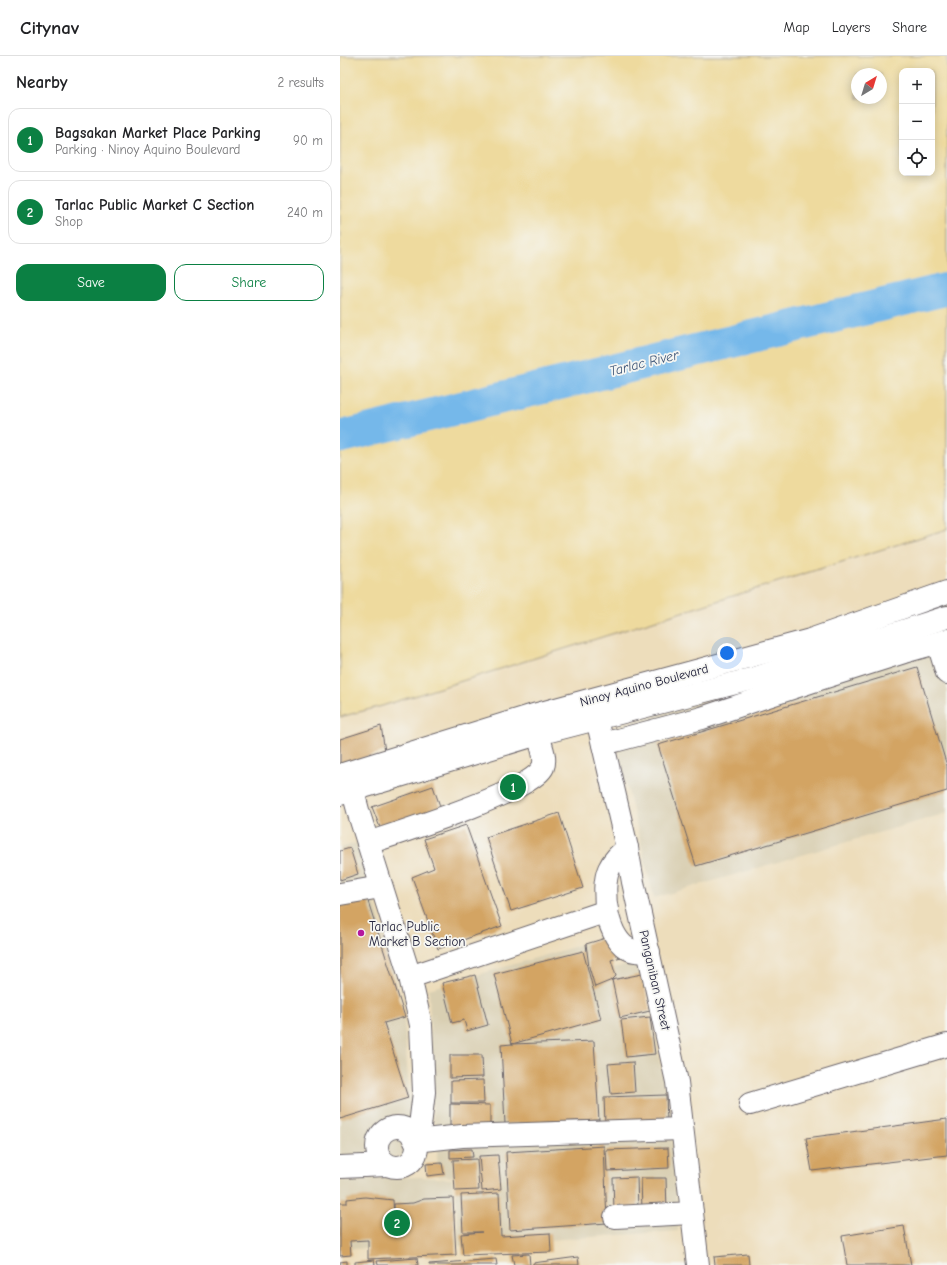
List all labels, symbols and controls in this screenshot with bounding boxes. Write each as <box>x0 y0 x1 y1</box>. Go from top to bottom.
text: Citynav <box>20 17 79 39</box>
text: Map <box>783 19 810 36</box>
text: Layers <box>832 19 870 36</box>
text: Share <box>892 19 927 36</box>
north arrow <box>851 68 887 104</box>
map controls <box>899 68 935 176</box>
button: + <box>899 68 935 104</box>
text: Nearby <box>16 73 67 92</box>
text: 2 results <box>277 75 324 90</box>
button: − <box>899 104 935 140</box>
text: Bagsakan Market Place Parking <box>55 124 261 142</box>
text: 1 <box>27 133 33 148</box>
text: 90 m <box>293 133 323 148</box>
button: locate <box>899 140 935 176</box>
text: Parking · Ninoy Aquino Boulevard <box>55 142 240 157</box>
text: Tarlac Public Market C Section <box>55 196 254 214</box>
text: 2 <box>27 205 33 220</box>
text: 240 m <box>287 205 323 220</box>
text: Shop <box>55 214 83 229</box>
button: Save <box>16 264 166 301</box>
button: Share <box>174 264 324 301</box>
water label: Tarlac River <box>608 346 682 380</box>
your location <box>717 643 737 663</box>
street label: Ninoy Aquino Boulevard <box>578 661 710 709</box>
pin: 1 <box>500 772 526 802</box>
place label: Tarlac Public Market B Section <box>369 919 465 949</box>
marker: Tarlac Public Market B Section <box>356 928 366 938</box>
street label: Panganiban Street <box>636 929 674 1033</box>
pin: 2 <box>384 1208 410 1238</box>

